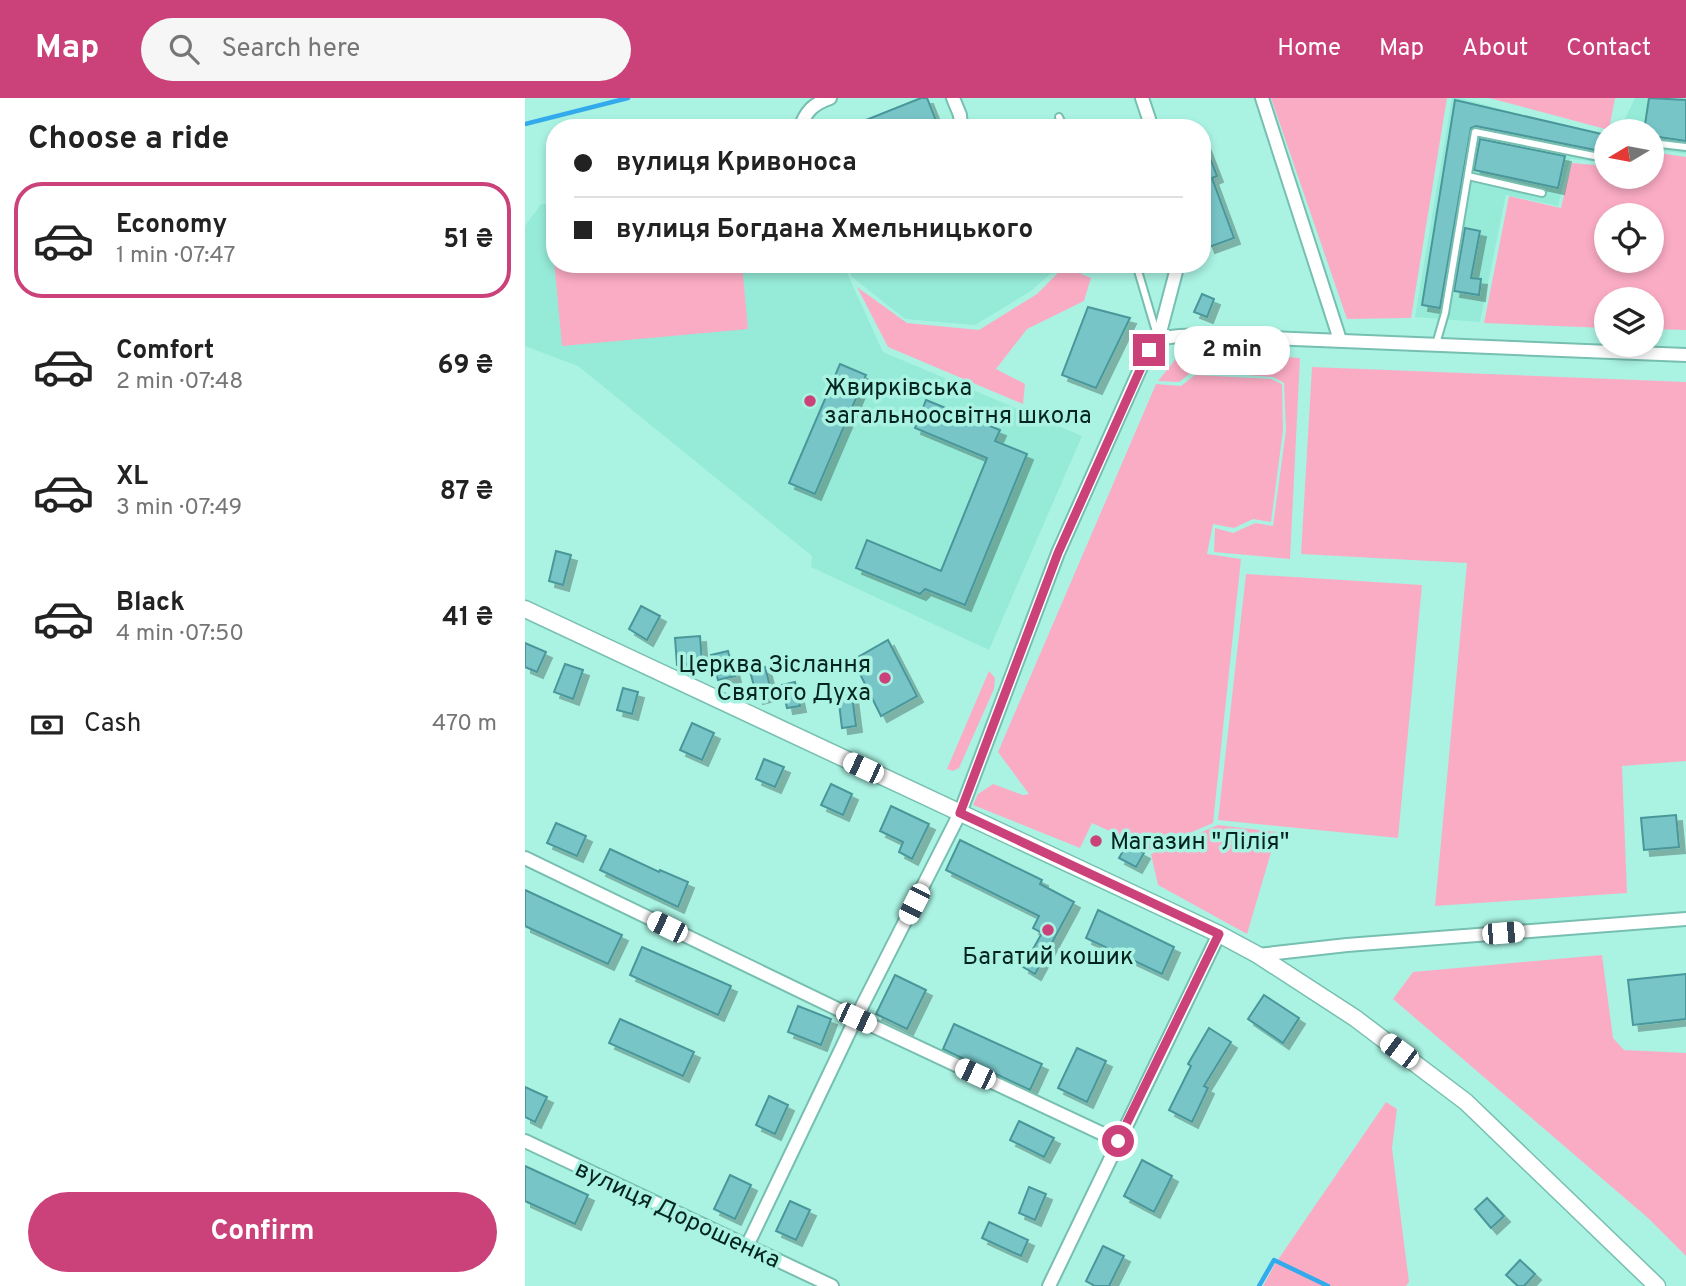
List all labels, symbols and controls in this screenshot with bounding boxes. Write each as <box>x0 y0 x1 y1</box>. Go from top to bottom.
search box <box>141 18 631 81</box>
text: Map <box>35 28 99 70</box>
icon: search <box>165 30 203 68</box>
text: Search here <box>221 33 360 66</box>
text: Home <box>1277 34 1341 64</box>
text: Map <box>1379 34 1424 64</box>
text: About <box>1462 34 1528 64</box>
text: Contact <box>1566 34 1651 64</box>
north arrow <box>1594 119 1664 189</box>
map controls <box>1594 119 1664 357</box>
text: Choose a ride <box>28 120 229 160</box>
text: вулиця Кривоноса <box>616 147 857 180</box>
button: locate <box>1594 203 1664 273</box>
icon: car <box>32 209 95 272</box>
text: Economy <box>116 209 227 242</box>
text: вулиця Богдана Хмельницького <box>616 214 1033 247</box>
text: 51 ₴ <box>443 224 493 257</box>
text: 1 min · 07:47 <box>116 242 235 271</box>
button: layers <box>1594 287 1664 357</box>
callout: 2 min <box>1173 326 1289 374</box>
route end <box>1133 334 1165 366</box>
icon: car <box>32 335 95 398</box>
text: Comfort <box>116 335 214 368</box>
text: 2 min <box>1202 336 1262 365</box>
text: 69 ₴ <box>437 350 493 383</box>
text: 2 min · 07:48 <box>116 368 243 397</box>
place label: Жвирківська загальноосвітня школа <box>824 374 1092 432</box>
marker: Жвирківська загальноосвітня школа <box>802 393 818 409</box>
icon: car <box>32 461 95 524</box>
text: XL <box>116 461 148 494</box>
text: 87 ₴ <box>440 476 493 509</box>
text: 3 min · 07:49 <box>116 494 242 523</box>
icon: car <box>32 587 95 650</box>
text: Black <box>116 587 185 620</box>
text: 41 ₴ <box>442 602 493 635</box>
text: 4 min · 07:50 <box>116 620 244 649</box>
place label: Церква Зіслання Святого Духа <box>678 651 871 709</box>
marker: Церква Зіслання Святого Духа <box>877 670 893 686</box>
icon: cash <box>28 706 66 744</box>
text: Cash <box>84 708 141 741</box>
text: 470 m <box>432 710 497 739</box>
car <box>840 750 887 786</box>
place label: Магазин "Лілія" <box>1110 828 1289 858</box>
marker: Магазин "Лілія" <box>1088 833 1104 849</box>
car <box>896 881 933 927</box>
car <box>644 908 691 946</box>
car <box>1482 921 1525 945</box>
marker: Багатий кошик <box>1040 922 1056 938</box>
place label: Багатий кошик <box>962 943 1134 973</box>
car <box>833 1000 880 1036</box>
car <box>1376 1030 1423 1072</box>
car <box>952 1056 999 1092</box>
route start <box>1102 1125 1134 1157</box>
street label: вулиця Дорошенка <box>570 1155 785 1277</box>
button: Confirm <box>28 1192 497 1272</box>

